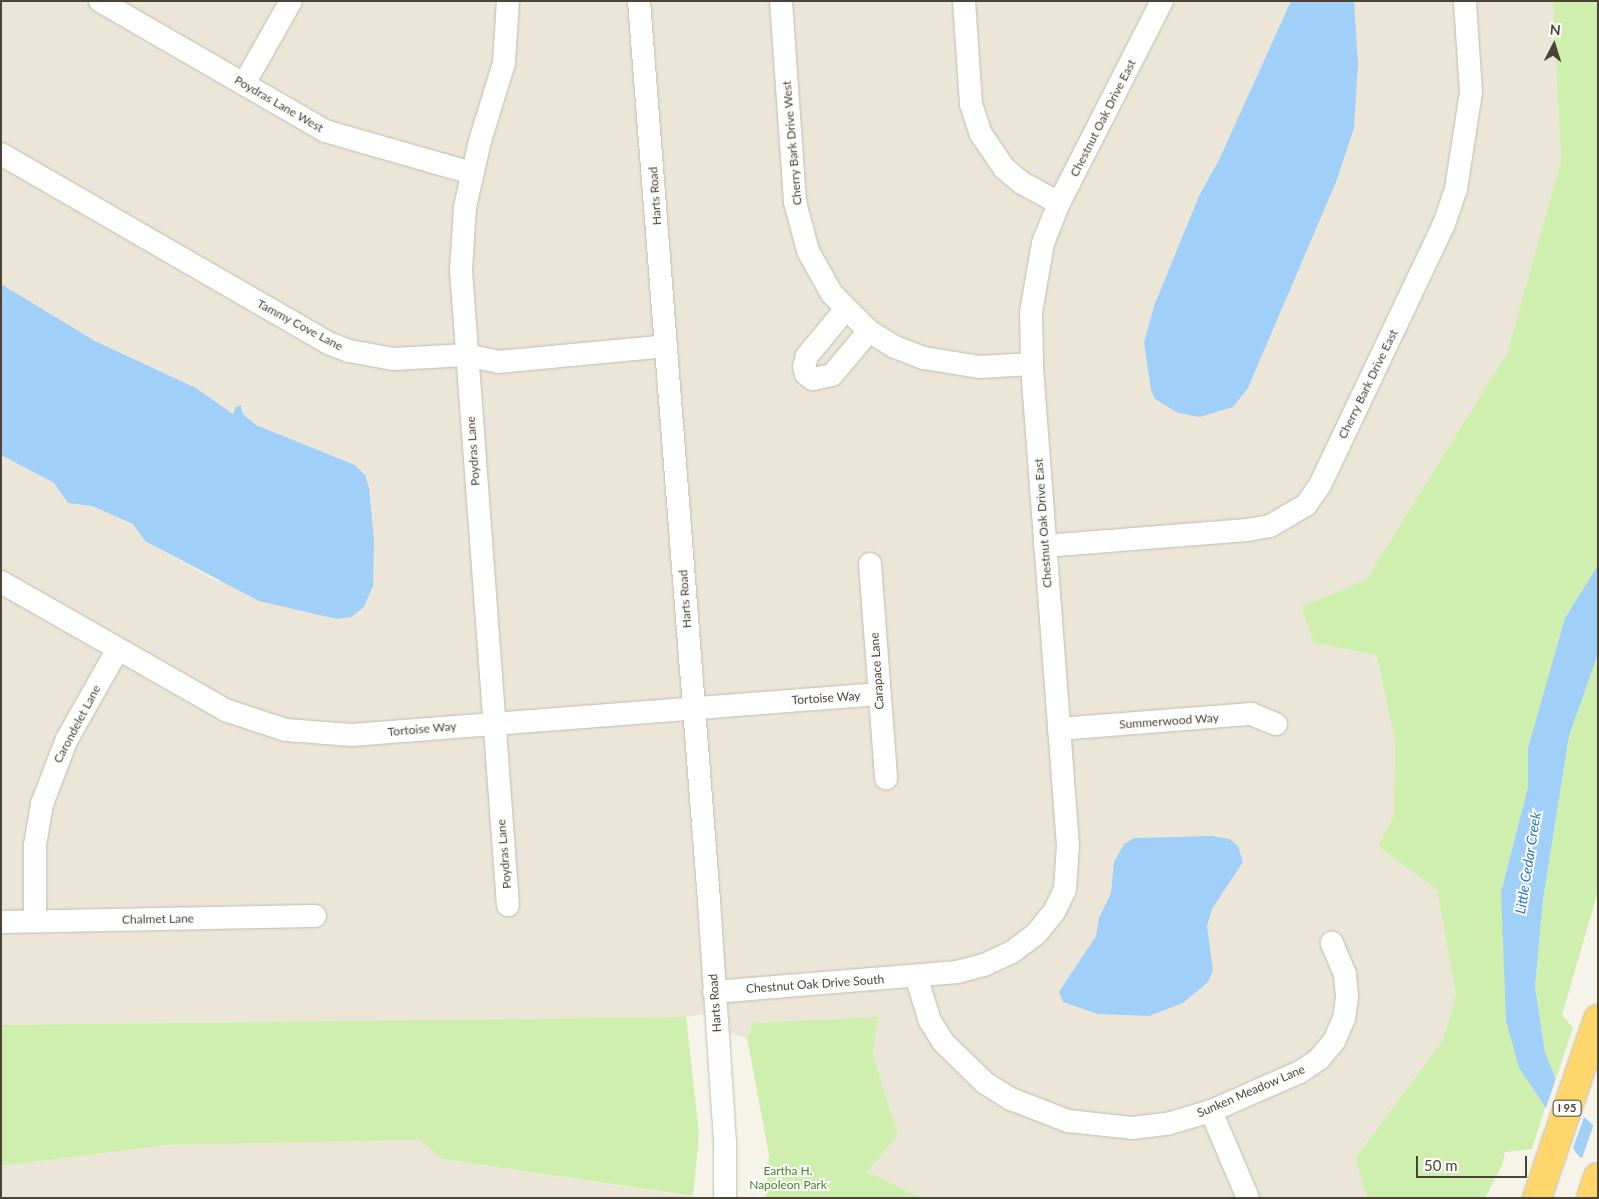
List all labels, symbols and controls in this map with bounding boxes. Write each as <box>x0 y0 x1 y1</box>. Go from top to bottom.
north arrow <box>1529 20 1579 70</box>
text: N <box>1549 21 1561 38</box>
street label: Chestnut Oak Drive East <box>1067 57 1139 179</box>
street label: Poydras Lane West <box>232 73 326 135</box>
street label: Cherry Bark Drive West <box>779 80 805 206</box>
street label: Harts Road <box>646 166 664 226</box>
street label: Tammy Cove Lane <box>254 296 346 354</box>
street label: Cherry Bark Drive East <box>1335 327 1401 441</box>
street label: Poydras Lane <box>463 416 483 486</box>
street label: Chestnut Oak Drive East <box>1031 458 1055 588</box>
street label: Harts Road <box>676 569 694 629</box>
street label: Carapace Lane <box>867 632 887 710</box>
street label: Carondelet Lane <box>50 683 104 765</box>
street label: Tortoise Way <box>791 688 861 708</box>
street label: Summerwood Way <box>1119 710 1219 732</box>
street label: Tortoise Way <box>387 719 457 739</box>
water label: Little Cedar Creek <box>1512 811 1544 915</box>
street label: Poydras Lane <box>494 819 514 889</box>
street label: Chalmet Lane <box>122 911 194 927</box>
street label: Chestnut Oak Drive South <box>745 972 885 996</box>
street label: Harts Road <box>706 973 724 1033</box>
street label: Sunken Meadow Lane <box>1195 1062 1307 1120</box>
road number: I 95 <box>1552 1100 1582 1116</box>
scale bar <box>1419 1146 1530 1178</box>
text: 50 m <box>1424 1156 1458 1174</box>
park label: Eartha H. Napoleon Park <box>749 1164 827 1192</box>

